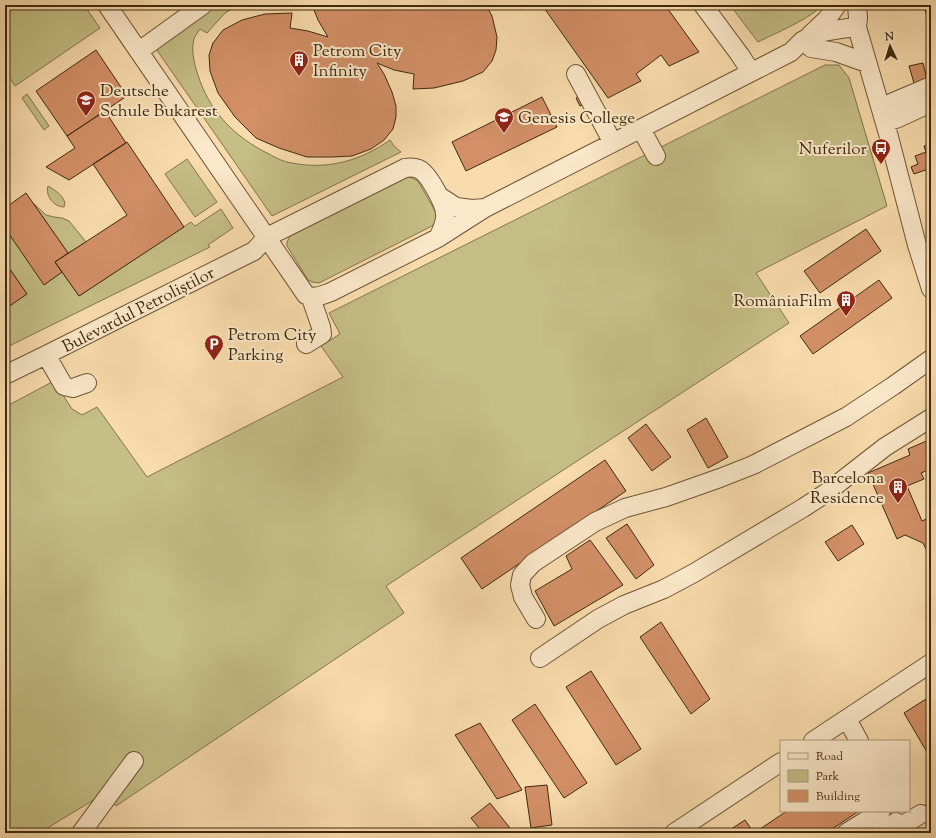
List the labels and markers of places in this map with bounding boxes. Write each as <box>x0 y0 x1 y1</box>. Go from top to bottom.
place label: Petrom City Infinity <box>313 40 402 84</box>
building icon: Petrom City Infinity <box>288 49 310 77</box>
place label: Deutsche Schule Bukarest <box>100 80 218 124</box>
school or university icon: Deutsche Schule Bukarest <box>75 89 97 117</box>
school or university icon: Genesis College <box>493 106 515 134</box>
place label: Genesis College <box>518 107 635 131</box>
bus stop icon: Nuferilor <box>870 137 892 165</box>
place label: Nuferilor <box>799 138 868 162</box>
building icon: RomâniaFilm <box>835 289 857 317</box>
place label: RomâniaFilm <box>734 290 832 314</box>
place label: Petrom City Parking <box>228 324 317 368</box>
parking icon: Petrom City Parking <box>203 333 225 361</box>
place label: Barcelona Residence <box>810 467 884 511</box>
building icon: Barcelona Residence <box>887 476 909 504</box>

